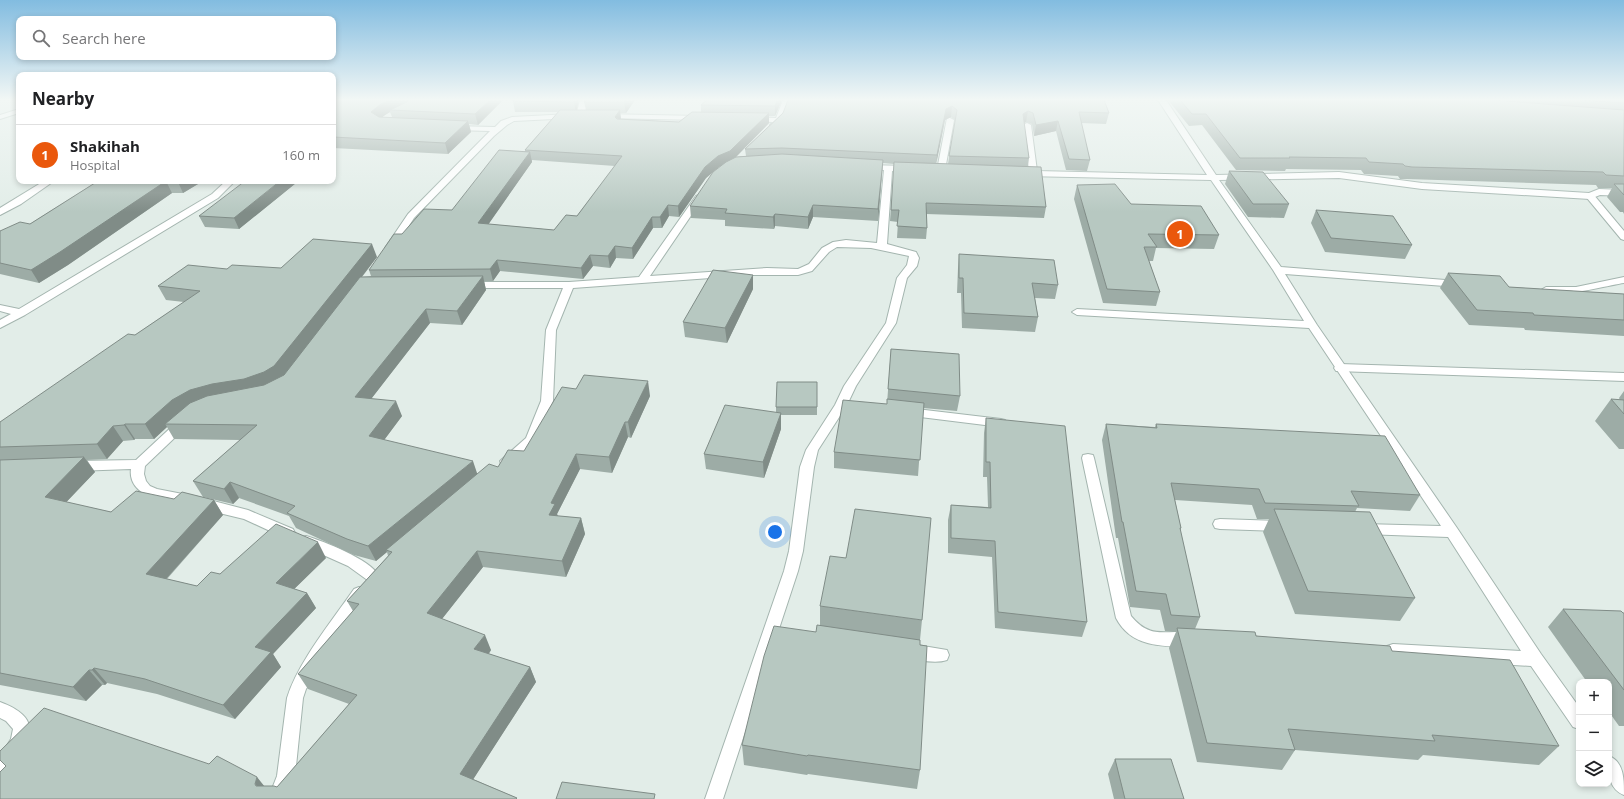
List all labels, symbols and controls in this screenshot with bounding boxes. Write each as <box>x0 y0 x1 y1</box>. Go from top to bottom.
search box <box>16 16 336 60</box>
icon: search <box>30 27 52 49</box>
text: Search here <box>62 28 146 48</box>
text: Nearby <box>32 87 94 110</box>
text: Shakihah <box>70 136 140 156</box>
text: 1 <box>41 146 49 164</box>
text: 160 m <box>282 146 320 164</box>
text: Hospital <box>70 156 120 174</box>
pin: 1 <box>1167 219 1193 249</box>
your location <box>765 522 785 542</box>
map controls <box>1576 679 1612 787</box>
button: + <box>1576 679 1612 715</box>
button: − <box>1576 715 1612 751</box>
button: layers <box>1576 751 1612 787</box>

